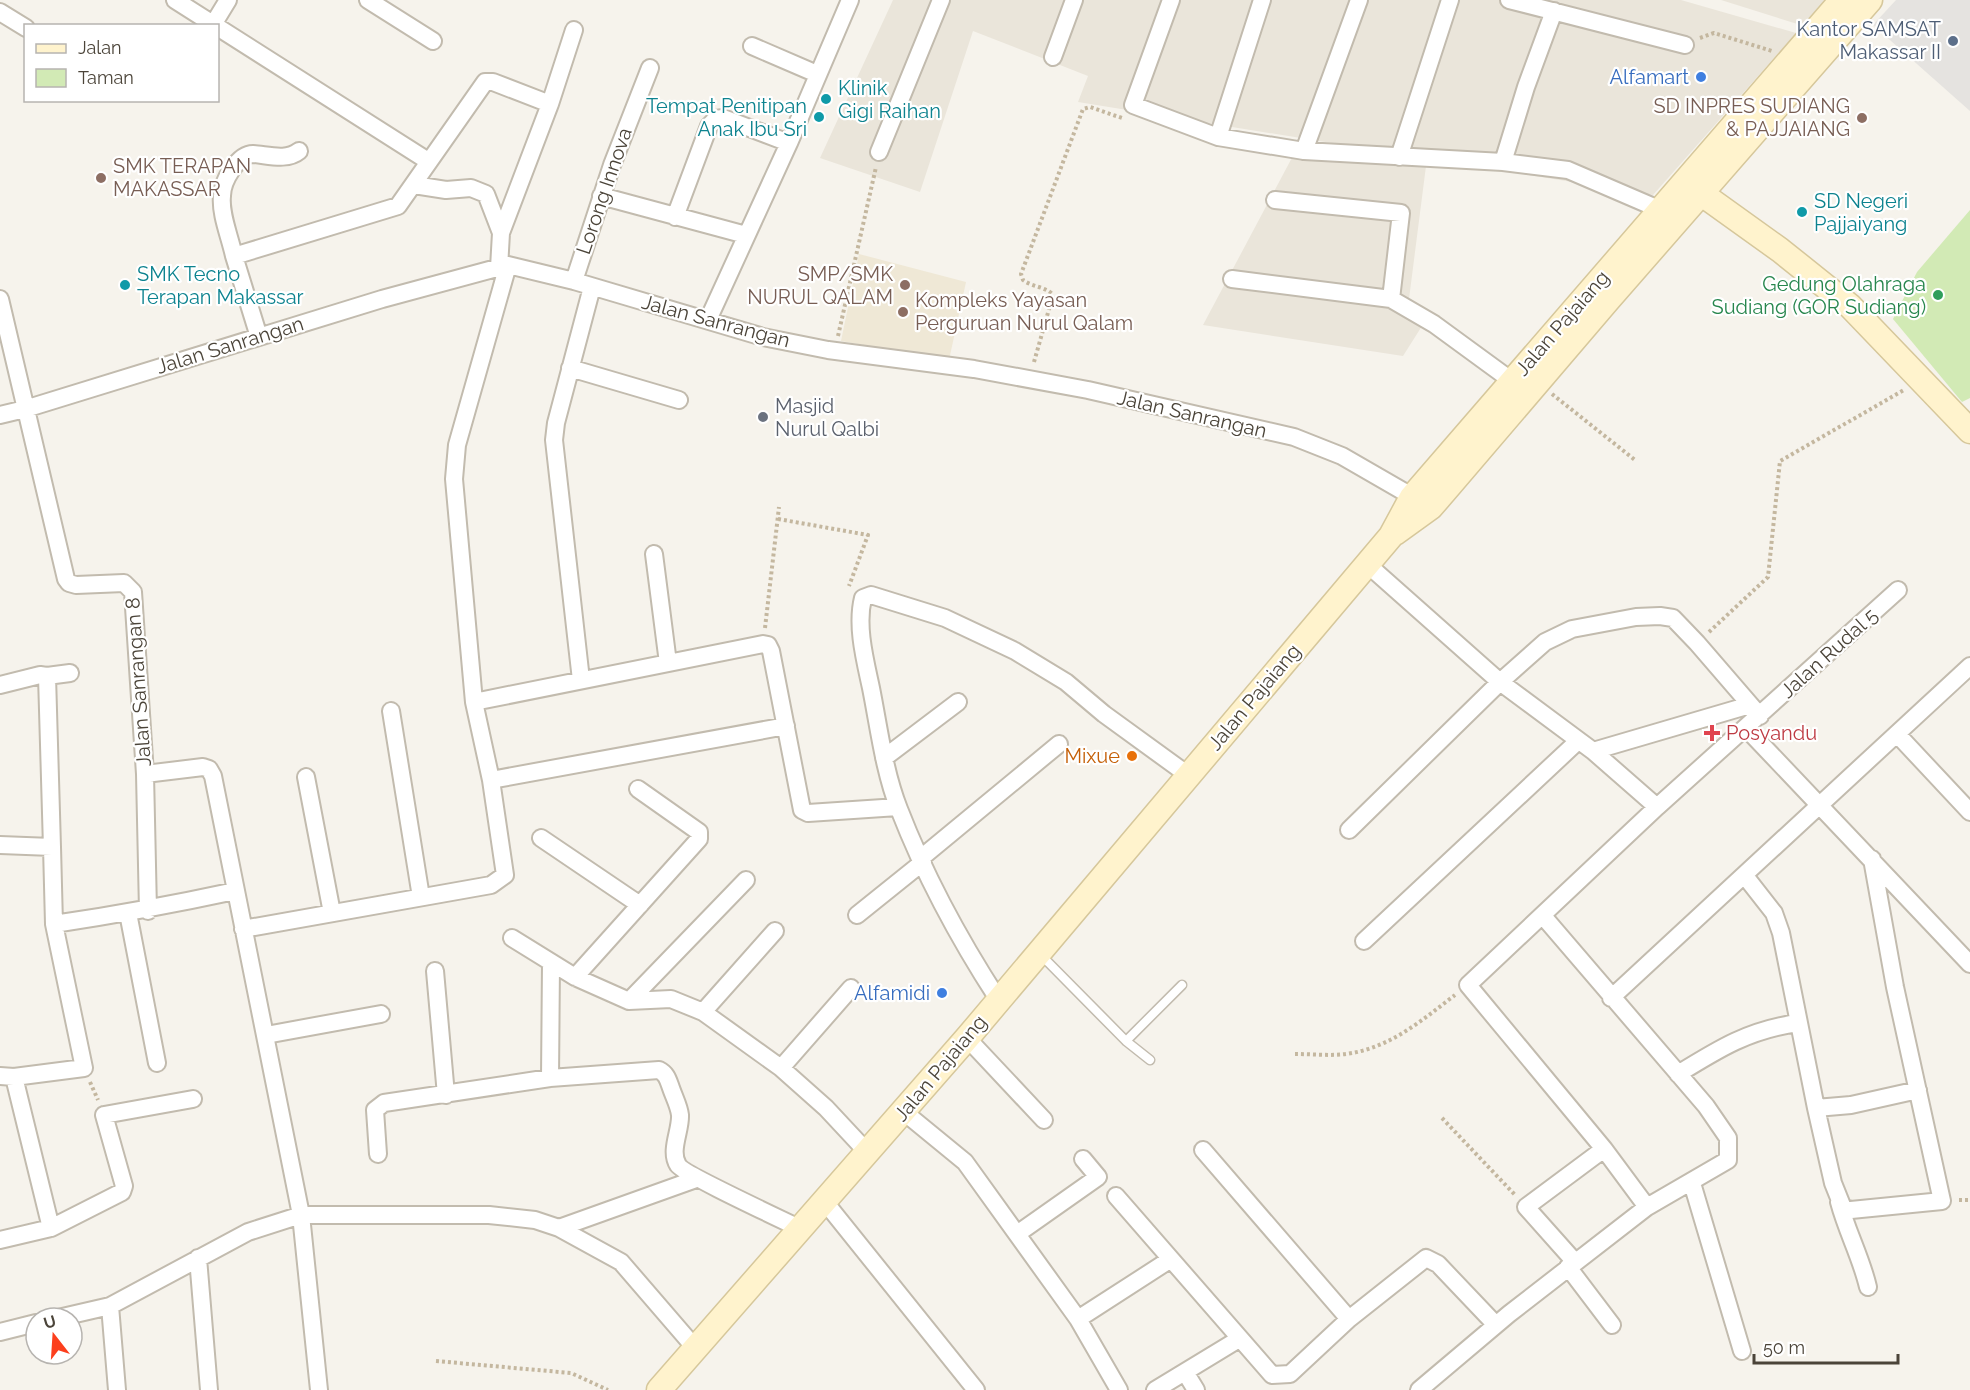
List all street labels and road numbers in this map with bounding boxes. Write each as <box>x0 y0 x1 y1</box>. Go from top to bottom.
street label: Lorong Innova <box>571 125 637 257</box>
street label: Jalan Pajaiang <box>1510 266 1614 380</box>
street label: Jalan Sanrangan <box>639 290 793 352</box>
street label: Jalan Sanrangan <box>154 311 306 379</box>
street label: Jalan Sanrangan <box>1115 385 1269 443</box>
street label: Jalan Sanrangan 8 <box>120 597 156 767</box>
street label: Jalan Rudal 5 <box>1775 603 1883 703</box>
street label: Jalan Pajaiang <box>1203 639 1305 755</box>
street label: Jalan Pajaiang <box>889 1010 991 1126</box>

